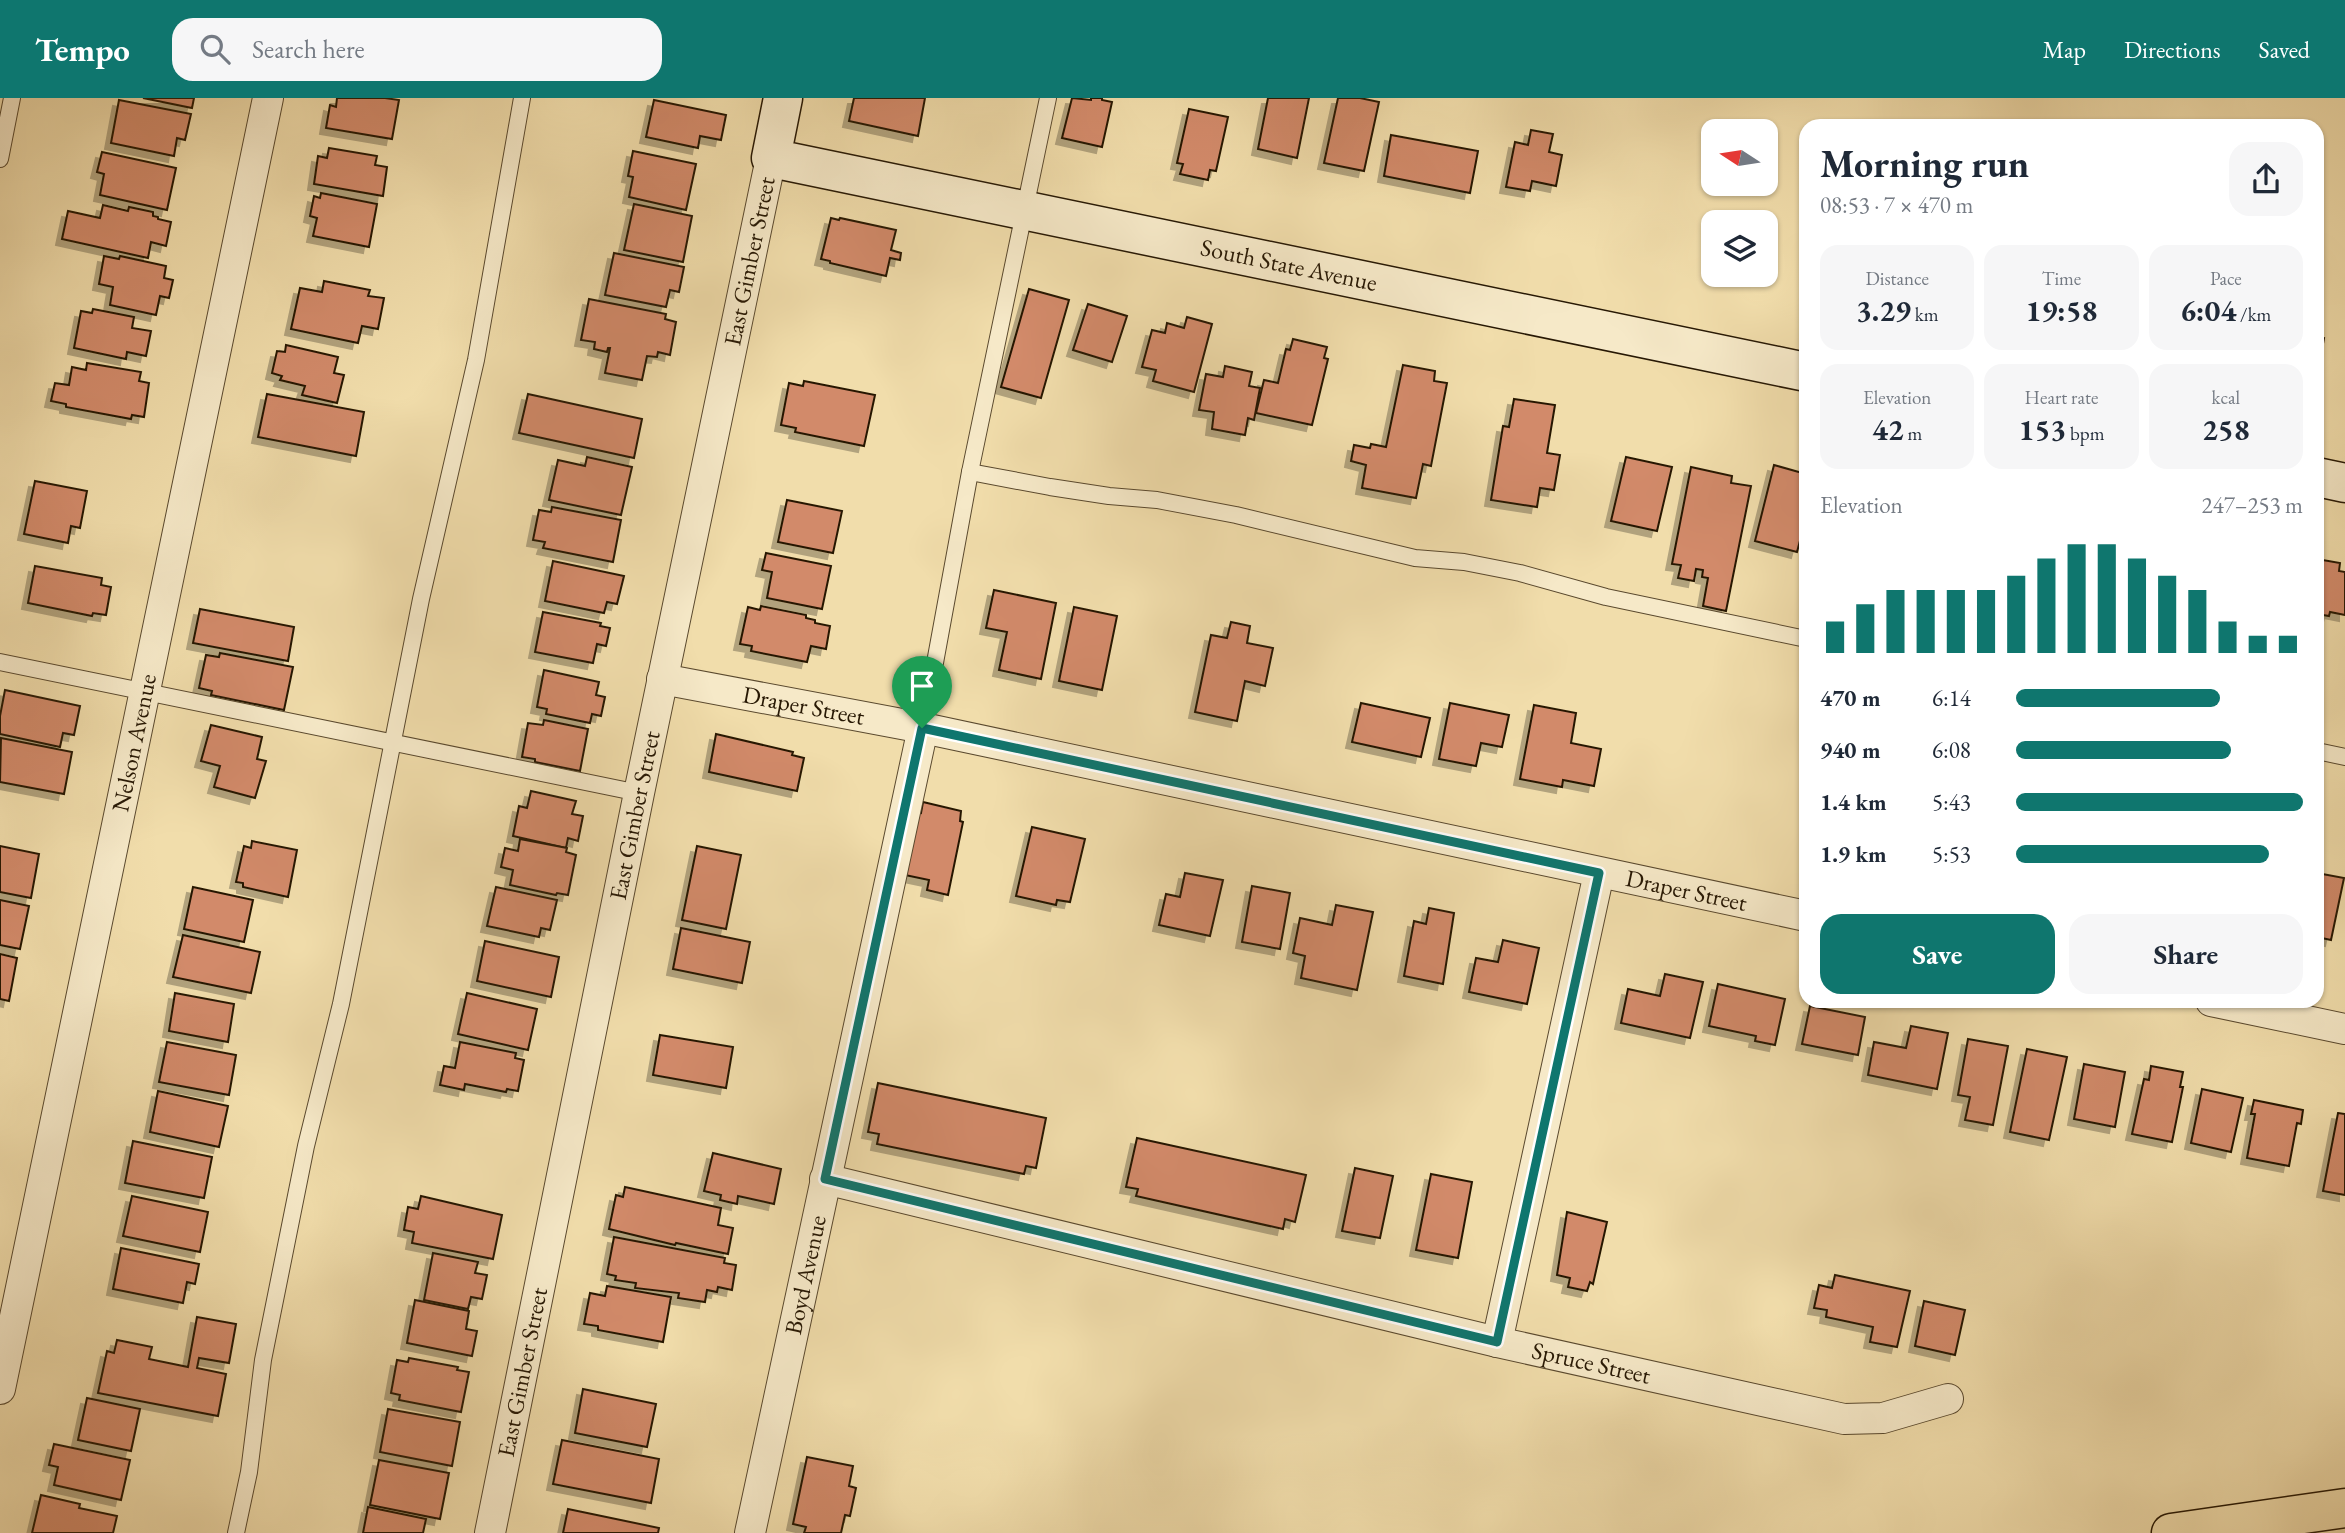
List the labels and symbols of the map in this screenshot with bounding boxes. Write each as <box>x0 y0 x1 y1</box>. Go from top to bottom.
north arrow <box>1701 119 1778 196</box>
street label: East Gimber Street <box>716 173 782 349</box>
street label: South State Avenue <box>1198 231 1380 298</box>
pin <box>892 656 952 728</box>
street label: Nelson Avenue <box>104 671 163 814</box>
street label: Draper Street <box>740 678 867 732</box>
street label: East Gimber Street <box>602 727 667 903</box>
street label: Draper Street <box>1623 862 1750 918</box>
street label: Boyd Avenue <box>777 1212 833 1337</box>
street label: East Gimber Street <box>490 1284 554 1460</box>
street label: Spruce Street <box>1529 1334 1654 1391</box>

